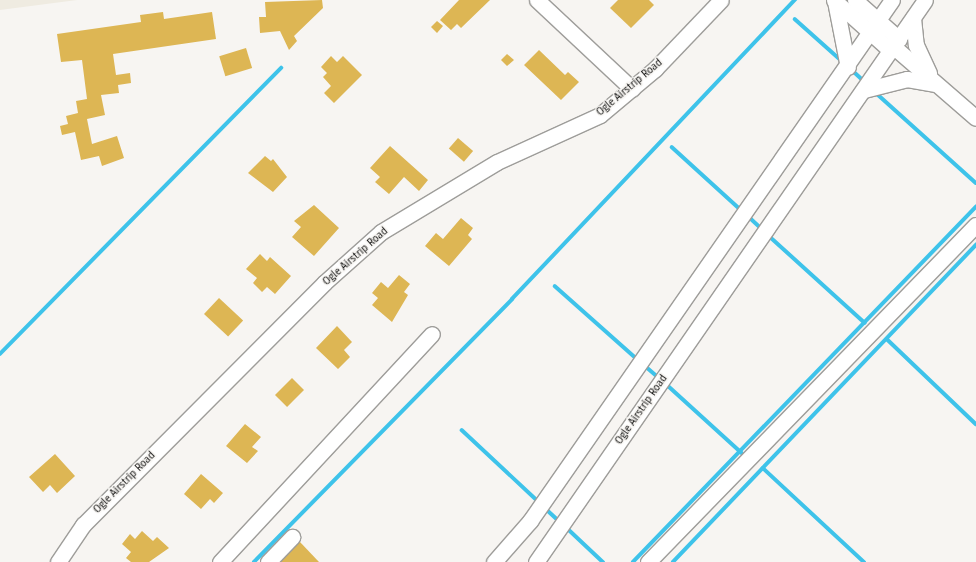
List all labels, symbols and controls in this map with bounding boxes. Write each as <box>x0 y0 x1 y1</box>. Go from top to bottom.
street label: Ogle Airstrip Road <box>595 57 665 119</box>
street label: Ogle Airstrip Road <box>321 226 391 288</box>
street label: Ogle Airstrip Road <box>614 373 670 447</box>
street label: Ogle Airstrip Road <box>92 450 158 516</box>

